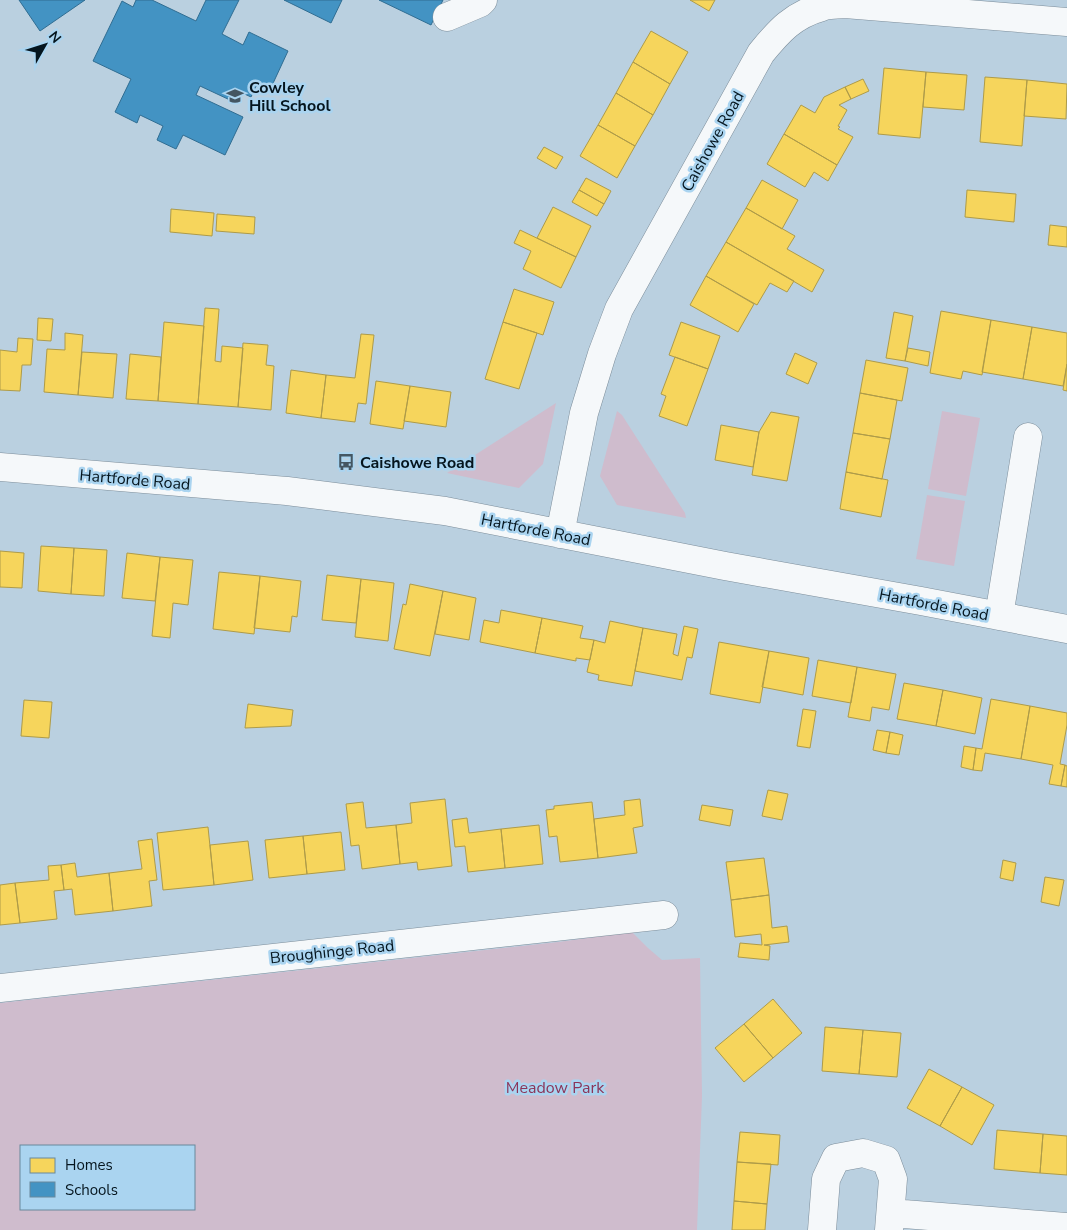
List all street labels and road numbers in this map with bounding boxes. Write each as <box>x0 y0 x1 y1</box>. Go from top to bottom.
street label: Caishowe Road <box>676 87 750 196</box>
street label: Hartforde Road <box>79 464 191 496</box>
street label: Hartforde Road <box>479 509 593 551</box>
street label: Hartforde Road <box>877 584 991 626</box>
street label: Broughinge Road <box>269 935 395 969</box>

